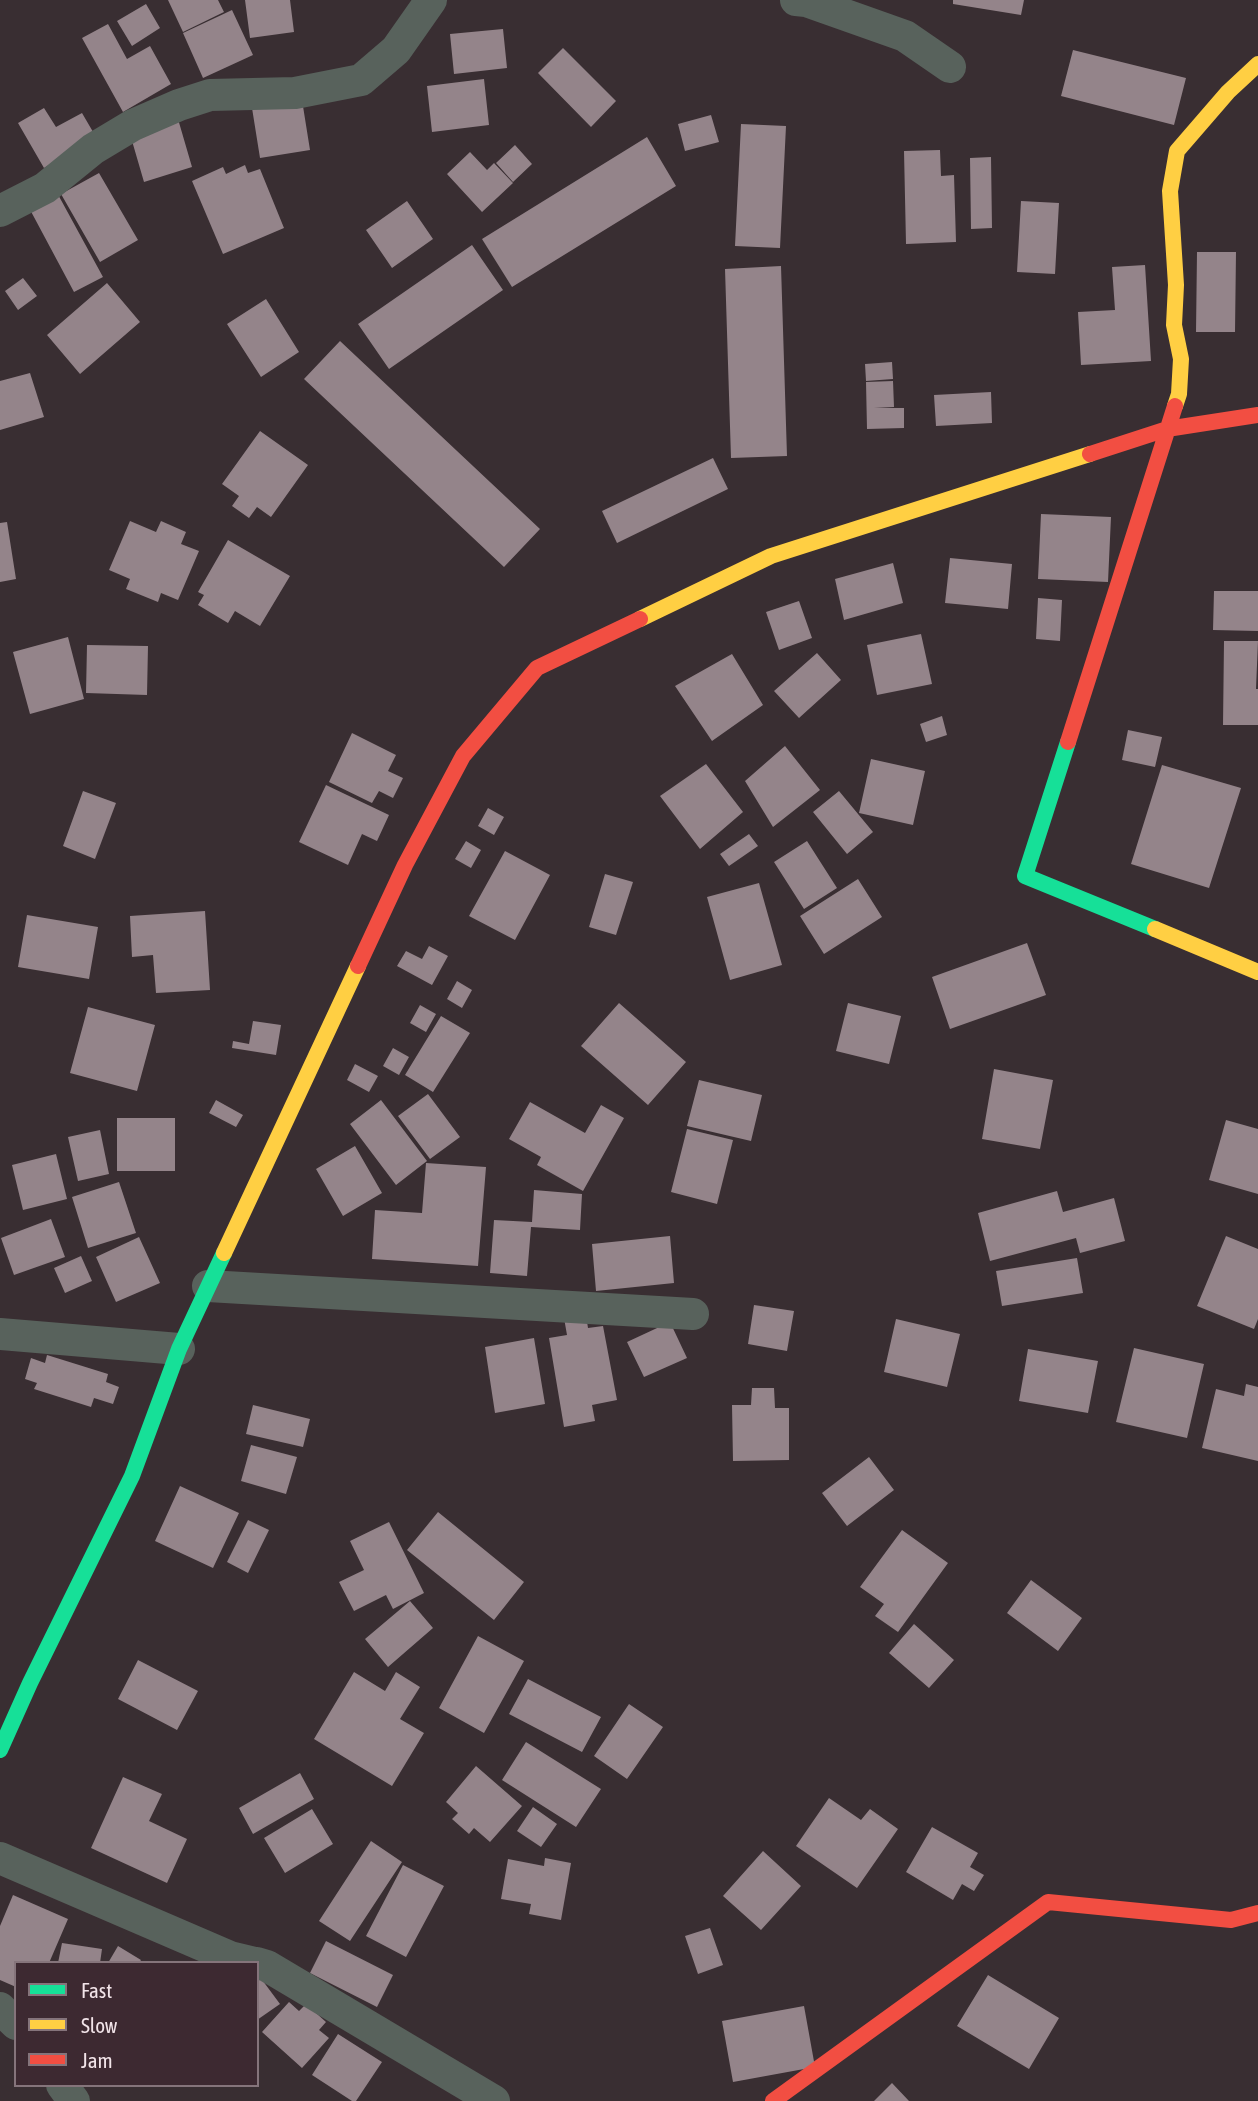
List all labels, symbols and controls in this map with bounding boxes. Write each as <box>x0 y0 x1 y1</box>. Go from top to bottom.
legend <box>14 1961 259 2087</box>
text: Fast <box>81 1978 112 2002</box>
text: Slow <box>81 2013 117 2037</box>
text: Jam <box>81 2048 113 2072</box>

